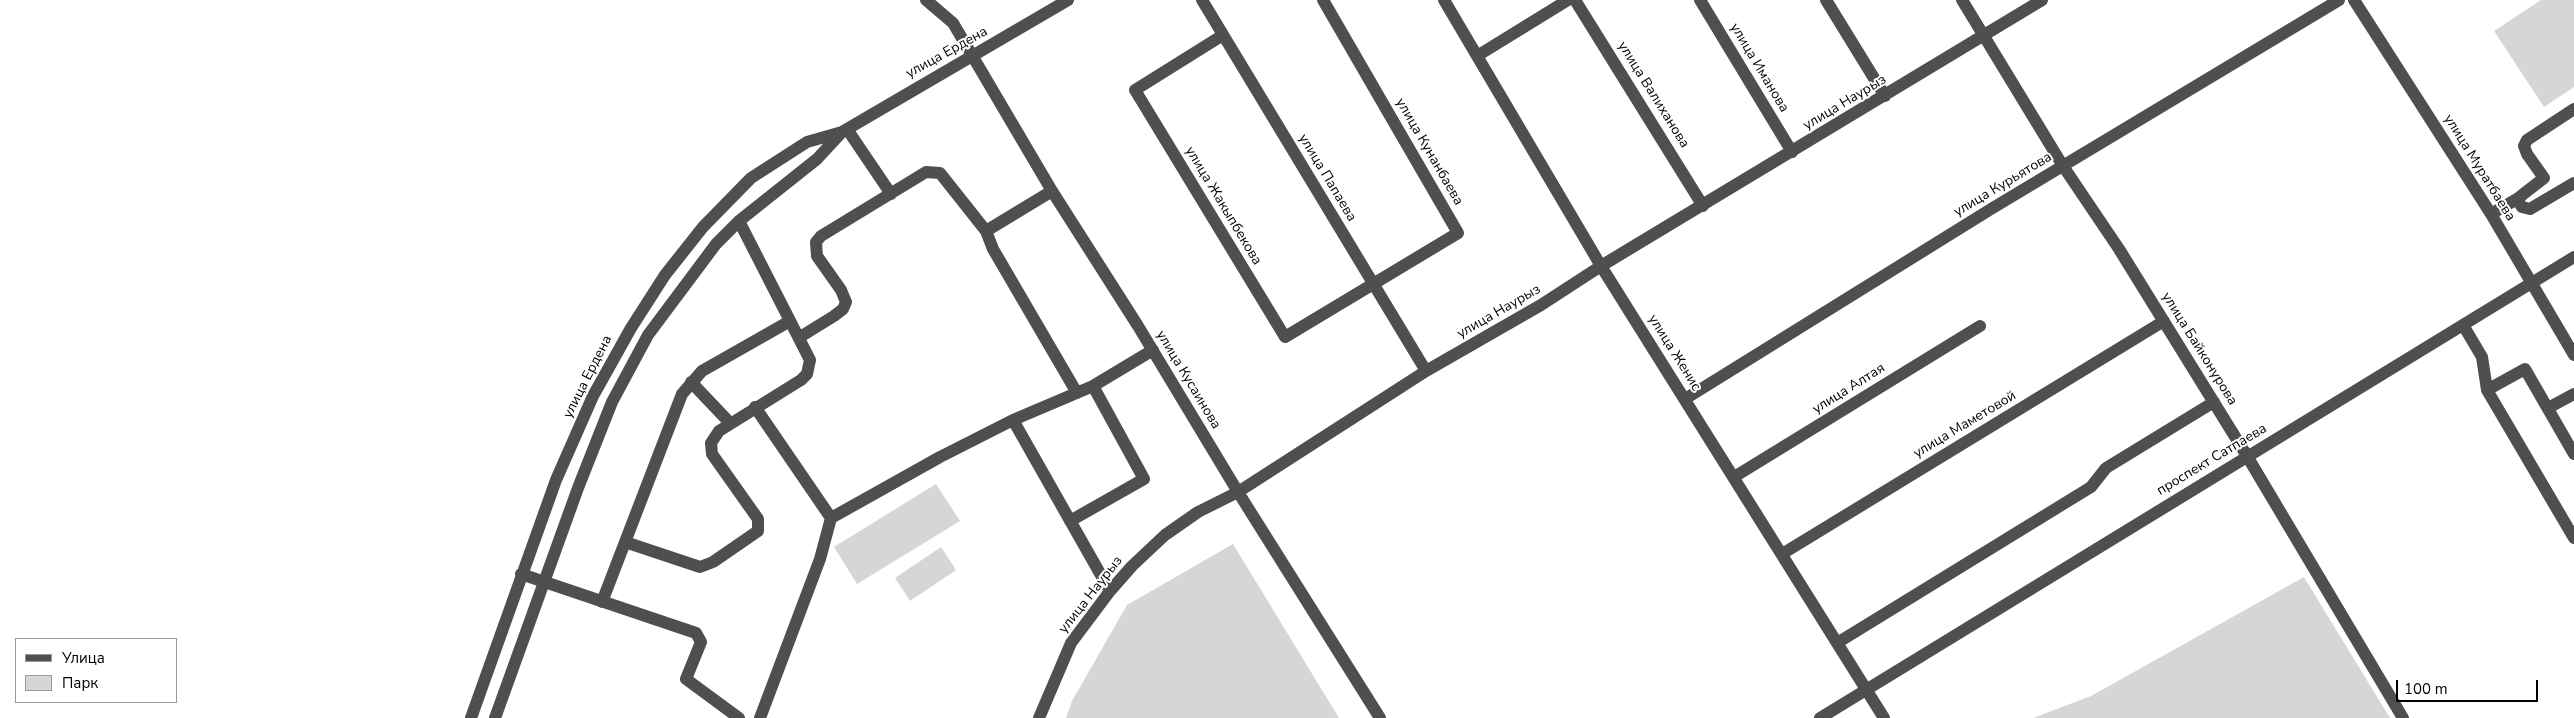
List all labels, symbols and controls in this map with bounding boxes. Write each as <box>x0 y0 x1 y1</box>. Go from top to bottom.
street label: улица Иманова <box>1726 20 1792 116</box>
street label: улица Ердена <box>903 24 991 82</box>
street label: улица Валиханова <box>1614 39 1692 151</box>
street label: улица Наурыз <box>1801 72 1889 134</box>
street label: улица Кунанбаева <box>1392 95 1466 209</box>
street label: улица Муратбаева <box>2439 112 2519 224</box>
street label: улица Папаева <box>1294 131 1360 225</box>
street label: улица Жакыпбекова <box>1181 144 1265 268</box>
street label: улица Курьятова <box>1951 149 2055 221</box>
street label: улица Наурыз <box>1454 281 1544 343</box>
street label: улица Байконурова <box>2157 289 2241 409</box>
street label: улица Женис <box>1644 312 1704 394</box>
street label: улица Кусаинова <box>1152 328 1224 432</box>
street label: улица Ердена <box>560 333 616 421</box>
street label: улица Алтая <box>1810 360 1888 418</box>
street label: улица Маметовой <box>1911 388 2019 462</box>
street label: проспект Сатпаева <box>2154 420 2270 500</box>
street label: улица Наурыз <box>1056 553 1126 637</box>
legend <box>15 638 178 703</box>
text: Улица <box>62 648 105 668</box>
scale bar <box>2399 670 2542 702</box>
text: Парк <box>62 673 98 693</box>
text: 100 m <box>2404 679 2448 699</box>

